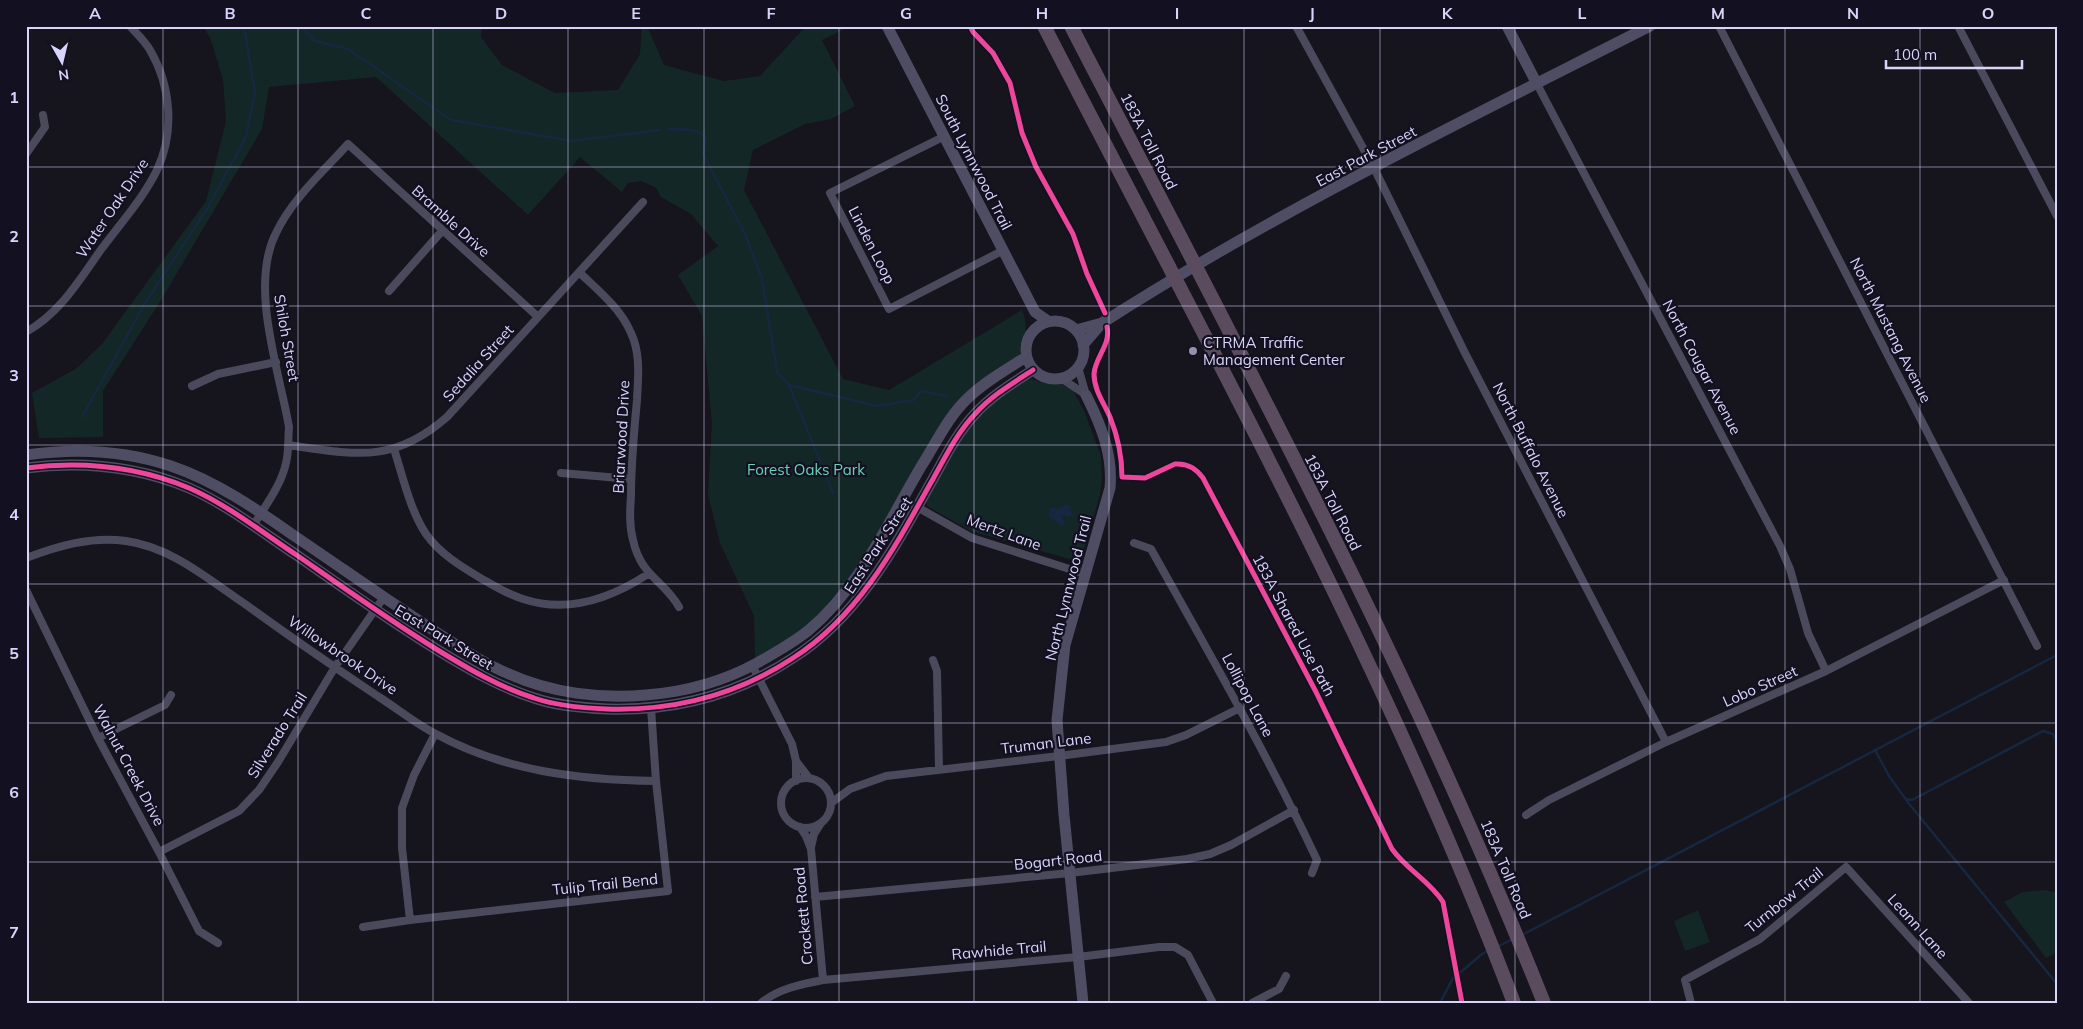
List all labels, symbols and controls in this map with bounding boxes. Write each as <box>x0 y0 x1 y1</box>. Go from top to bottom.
text: A <box>89 3 101 23</box>
text: B <box>224 3 236 23</box>
text: C <box>361 3 372 23</box>
text: D <box>495 3 507 23</box>
text: E <box>631 3 641 23</box>
text: F <box>766 3 776 23</box>
text: G <box>900 3 912 23</box>
text: H <box>1036 3 1048 23</box>
text: I <box>1175 3 1179 23</box>
text: J <box>1309 3 1315 23</box>
text: K <box>1442 3 1454 23</box>
text: L <box>1578 3 1587 23</box>
text: M <box>1711 3 1725 23</box>
text: N <box>1847 3 1859 23</box>
text: O <box>1982 3 1994 23</box>
north arrow <box>38 38 88 88</box>
scale bar <box>1886 38 2022 70</box>
text: 100 m <box>1893 45 1937 64</box>
text: N <box>57 65 70 85</box>
text: 1 <box>9 87 19 107</box>
street label: 183A Toll Road <box>1116 89 1182 193</box>
street label: South Lynnwood Trail <box>932 91 1016 233</box>
street label: East Park Street <box>1312 122 1420 190</box>
street label: Water Oak Drive <box>72 155 152 261</box>
street label: Bramble Drive <box>408 181 494 261</box>
street label: Linden Loop <box>844 203 900 287</box>
text: 2 <box>9 226 19 246</box>
street label: North Mustang Avenue <box>1846 254 1936 406</box>
street label: Shiloh Street <box>270 293 304 383</box>
street label: North Cougar Avenue <box>1658 296 1746 438</box>
street label: Sedalia Street <box>438 321 518 405</box>
place label: CTRMA Traffic Management Center <box>1203 333 1345 369</box>
marker: CTRMA Traffic Management Center <box>1187 345 1199 357</box>
text: 3 <box>9 365 19 385</box>
street label: North Buffalo Avenue <box>1489 379 1573 521</box>
street label: Briarwood Drive <box>609 380 633 494</box>
street label: 183A Toll Road <box>1300 450 1366 554</box>
park label: Forest Oaks Park <box>747 460 865 479</box>
street label: East Park Street <box>840 493 916 597</box>
text: 4 <box>9 504 19 524</box>
street label: Mertz Lane <box>964 510 1044 554</box>
street label: North Lynnwood Trail <box>1041 513 1095 663</box>
street label: 183A Shared Use Path <box>1248 551 1340 699</box>
street label: East Park Street <box>391 600 497 674</box>
street label: Willowbrook Drive <box>285 611 401 699</box>
text: 5 <box>9 643 19 663</box>
street label: Lollipop Lane <box>1218 650 1278 740</box>
street label: Lobo Street <box>1720 661 1800 711</box>
street label: Silverado Trail <box>243 689 311 781</box>
street label: Walnut Creek Drive <box>89 701 169 829</box>
street label: Truman Lane <box>1000 728 1092 758</box>
text: 6 <box>9 782 19 802</box>
street label: 183A Toll Road <box>1476 816 1536 922</box>
street label: Bogart Road <box>1013 846 1103 874</box>
street label: Turnbow Trail <box>1741 863 1827 937</box>
street label: Crockett Road <box>789 866 817 966</box>
street label: Tulip Trail Bend <box>551 869 659 899</box>
street label: Leann Lane <box>1884 890 1952 962</box>
text: 7 <box>9 922 19 942</box>
street label: Rawhide Trail <box>951 936 1047 964</box>

